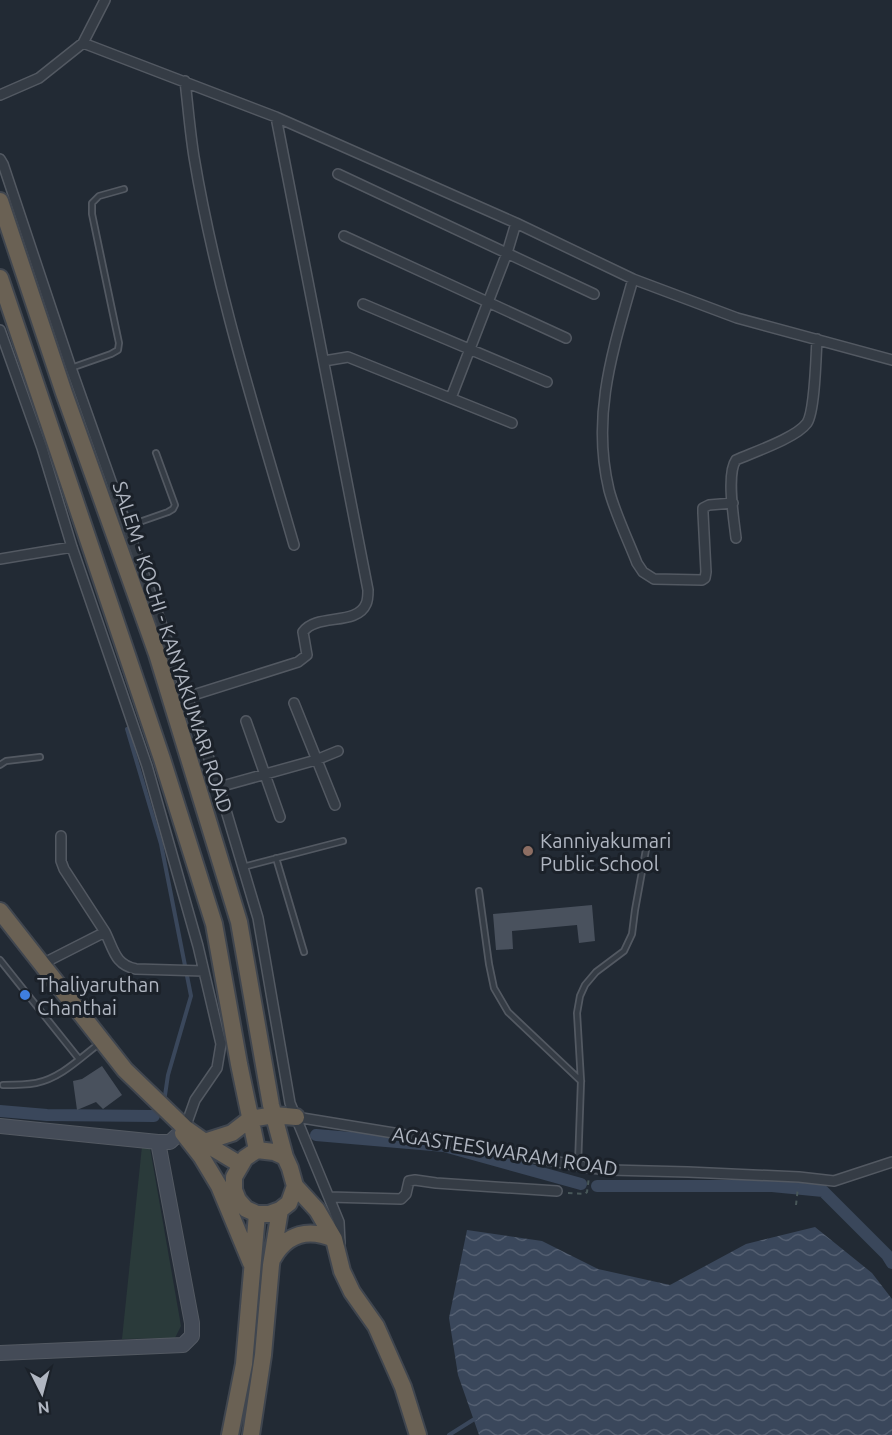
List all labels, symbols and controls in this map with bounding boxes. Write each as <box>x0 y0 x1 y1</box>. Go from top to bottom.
street label: SALEM - KOCHI - KANYAKUMARI ROAD <box>108 478 238 816</box>
place label: Kanniyakumari Public School <box>540 829 671 875</box>
marker: Kanniyakumari Public School <box>521 844 535 858</box>
place label: Thaliyaruthan Chanthai <box>37 973 160 1019</box>
marker: Thaliyaruthan Chanthai <box>18 988 32 1002</box>
street label: AGASTEESWARAM ROAD <box>391 1122 619 1180</box>
north arrow <box>12 1363 72 1423</box>
text: N <box>37 1398 50 1417</box>

